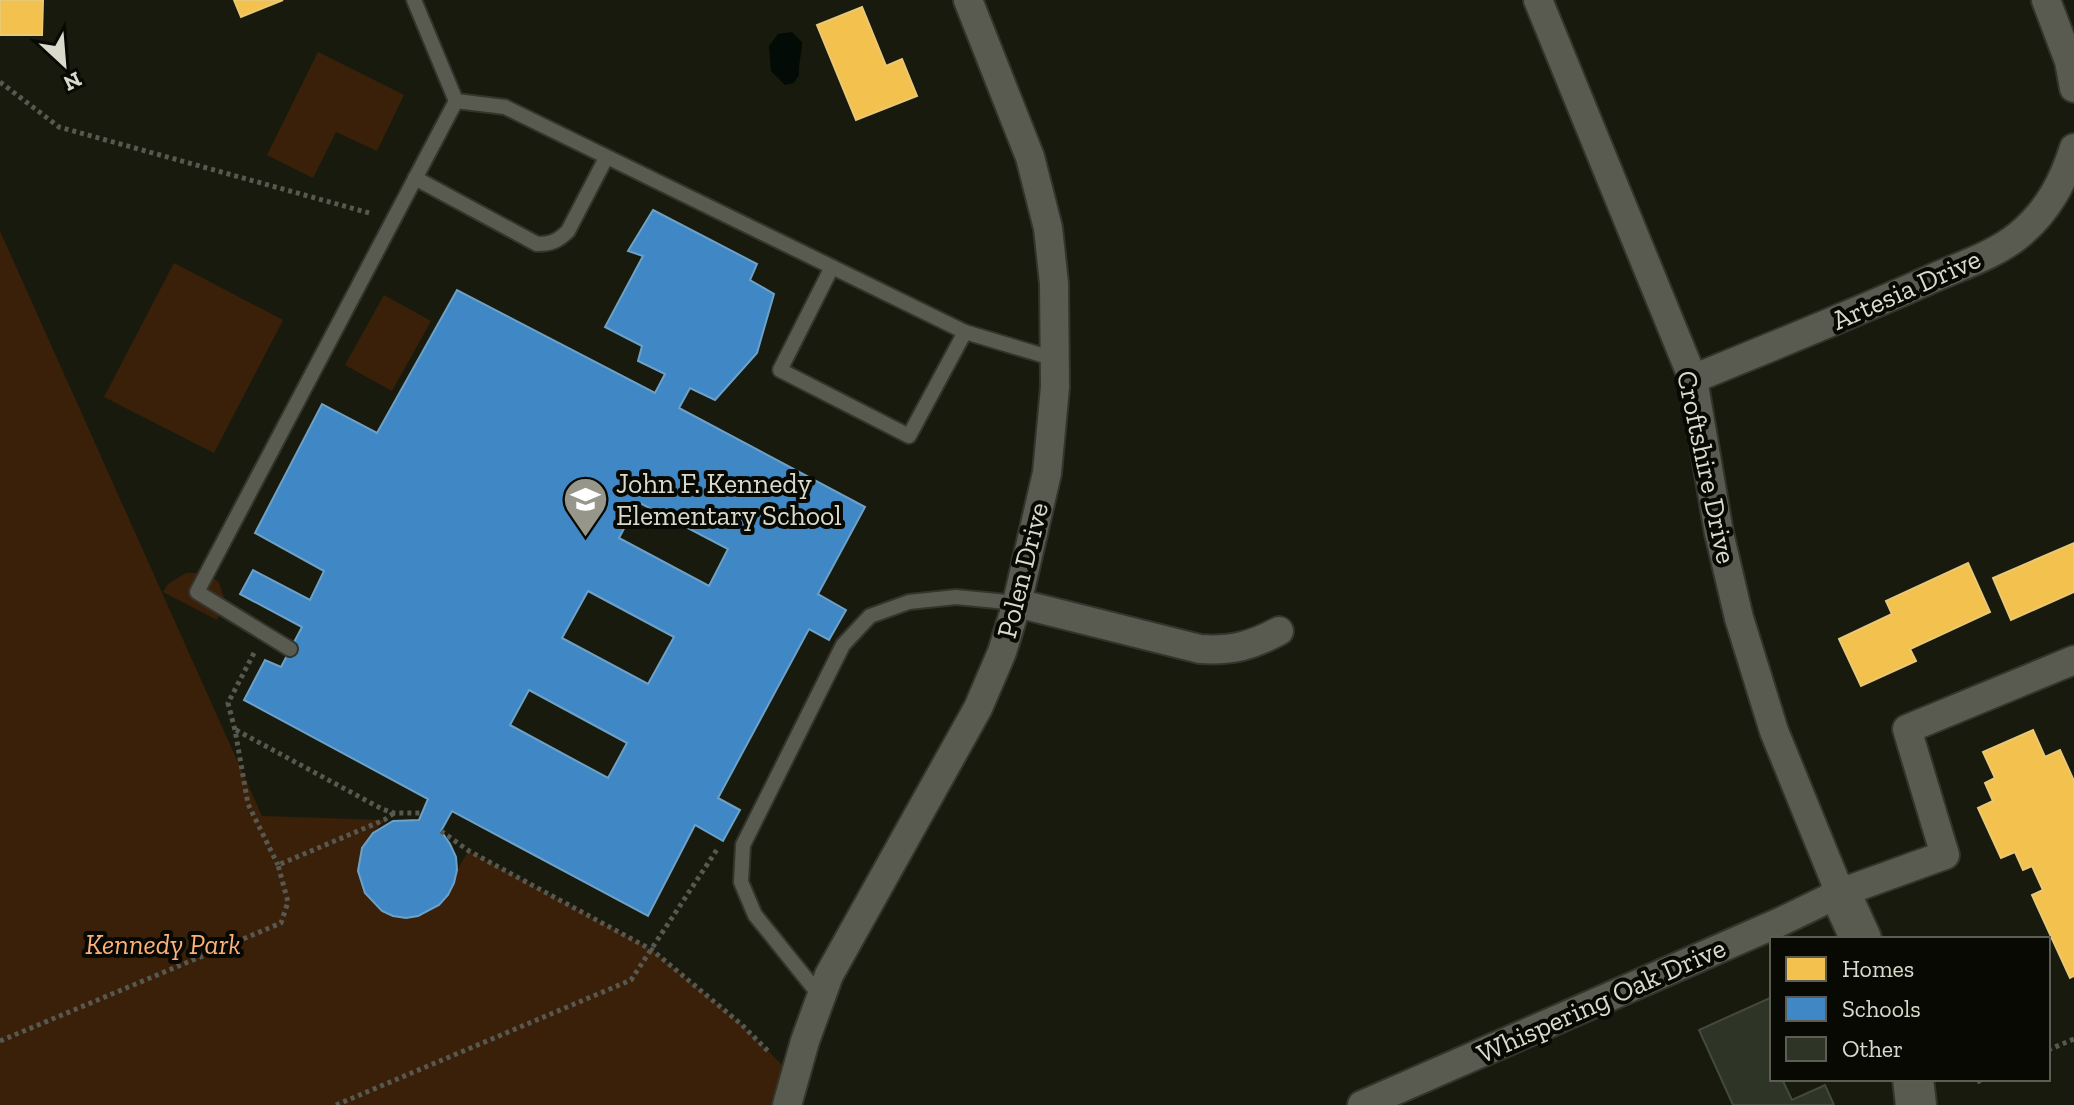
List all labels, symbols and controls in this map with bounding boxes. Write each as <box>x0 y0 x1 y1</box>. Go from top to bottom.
north arrow <box>24 24 104 104</box>
text: N <box>59 66 86 97</box>
street label: Artesia Drive <box>1827 242 1986 337</box>
street label: Croftshire Drive <box>1670 368 1743 567</box>
place label: John F. Kennedy Elementary School <box>616 467 842 532</box>
school or university icon: John F. Kennedy Elementary School <box>561 475 609 538</box>
street label: Polen Drive <box>990 499 1055 641</box>
park label: Kennedy Park <box>85 928 241 961</box>
street label: Whispering Oak Drive <box>1472 931 1731 1070</box>
legend <box>1770 937 2050 1081</box>
text: Homes <box>1842 954 1914 983</box>
text: Schools <box>1842 994 1921 1023</box>
text: Other <box>1842 1034 1903 1063</box>

